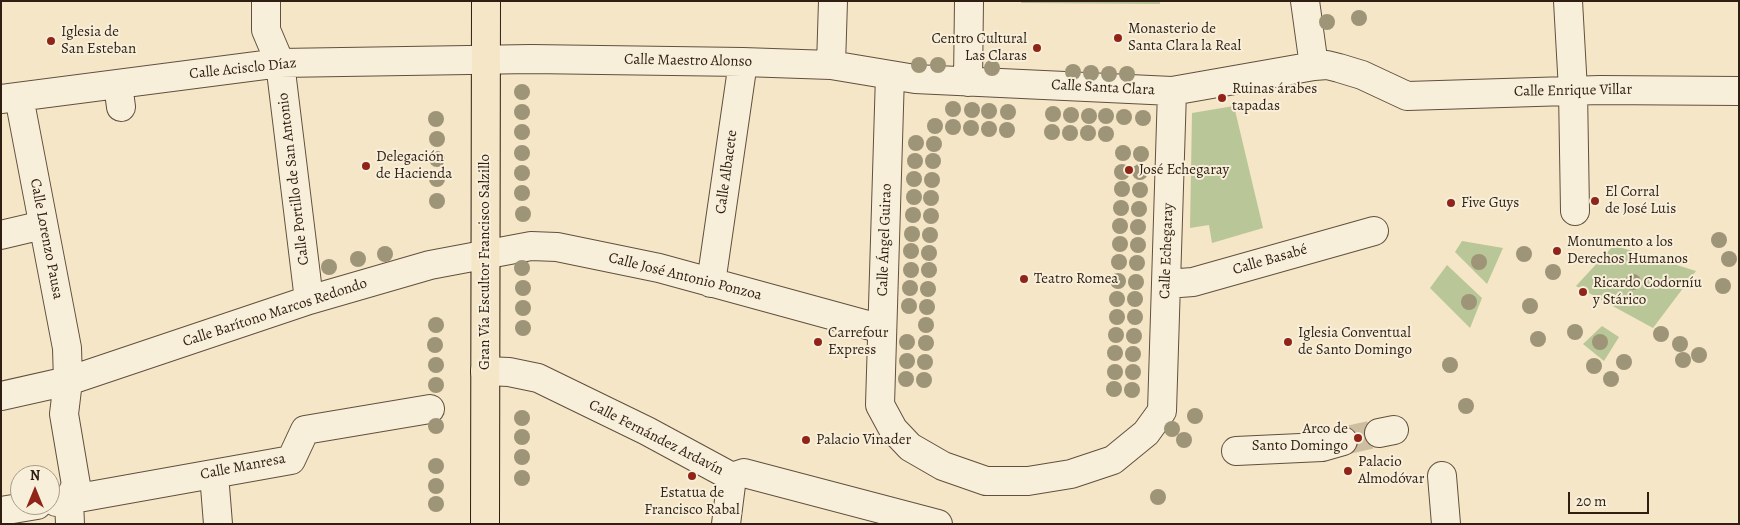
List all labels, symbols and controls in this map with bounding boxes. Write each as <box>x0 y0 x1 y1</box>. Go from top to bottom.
place label: Monasterio de Santa Clara la Real <box>1128 20 1241 55</box>
place label: Iglesia de San Esteban <box>61 23 136 58</box>
place label: Centro Cultural Las Claras <box>932 30 1027 65</box>
marker: Monasterio de Santa Clara la Real <box>1112 32 1124 44</box>
marker: Iglesia de San Esteban <box>45 35 57 47</box>
marker: Centro Cultural Las Claras <box>1031 42 1043 54</box>
street label: Calle Maestro Alonso <box>624 51 752 71</box>
street label: Calle Acisclo Díaz <box>189 54 297 84</box>
street label: Calle Santa Clara <box>1051 76 1155 100</box>
place label: Ruinas árabes tapadas <box>1232 80 1317 115</box>
street label: Calle Enrique Villar <box>1514 81 1632 101</box>
street label: Calle Portillo de San Antonio <box>274 92 314 266</box>
marker: Ruinas árabes tapadas <box>1216 92 1228 104</box>
street label: Calle Albacete <box>712 129 742 215</box>
place label: Delegación de Hacienda <box>376 148 452 183</box>
street label: Gran Vía Escultor Francisco Salzillo <box>476 154 494 370</box>
marker: Delegación de Hacienda <box>360 160 372 172</box>
place label: José Echegaray <box>1139 161 1229 179</box>
marker: José Echegaray <box>1123 164 1135 176</box>
street label: Calle Lorenzo Pausa <box>25 177 67 301</box>
street label: Calle Ángel Guirao <box>874 183 896 297</box>
place label: El Corral de José Luis <box>1605 183 1676 218</box>
place label: Five Guys <box>1461 194 1519 212</box>
marker: El Corral de José Luis <box>1589 195 1601 207</box>
marker: Five Guys <box>1445 197 1457 209</box>
street label: Calle Echegaray <box>1156 203 1178 299</box>
place label: Monumento a los Derechos Humanos <box>1567 233 1688 268</box>
street label: Calle Basabé <box>1231 241 1309 279</box>
marker: Monumento a los Derechos Humanos <box>1551 245 1563 257</box>
street label: Calle José Antonio Ponzoa <box>606 249 764 305</box>
place label: Teatro Romea <box>1034 270 1118 288</box>
marker: Teatro Romea <box>1018 273 1030 285</box>
place label: Ricardo Codorníu y Stárico <box>1593 274 1702 309</box>
street label: Calle Barítono Marcos Redondo <box>181 275 369 351</box>
marker: Ricardo Codorníu y Stárico <box>1577 286 1589 298</box>
place label: Carrefour Express <box>828 324 888 359</box>
place label: Iglesia Conventual de Santo Domingo <box>1298 324 1412 359</box>
marker: Carrefour Express <box>812 336 824 348</box>
marker: Iglesia Conventual de Santo Domingo <box>1282 336 1294 348</box>
street label: Calle Fernández Ardavín <box>586 396 726 480</box>
place label: Arco de Santo Domingo <box>1252 420 1348 455</box>
place label: Palacio Vinader <box>816 431 911 449</box>
marker: Arco de Santo Domingo <box>1352 432 1364 444</box>
marker: Palacio Vinader <box>800 434 812 446</box>
street label: Calle Manresa <box>199 450 287 484</box>
place label: Palacio Almodóvar <box>1358 453 1425 488</box>
north arrow <box>10 465 60 515</box>
marker: Palacio Almodóvar <box>1342 465 1354 477</box>
text: N <box>30 466 40 485</box>
marker: Estatua de Francisco Rabal <box>686 470 698 482</box>
scale bar <box>1570 482 1651 514</box>
place label: Estatua de Francisco Rabal <box>644 484 740 519</box>
text: 20 m <box>1576 491 1607 511</box>

